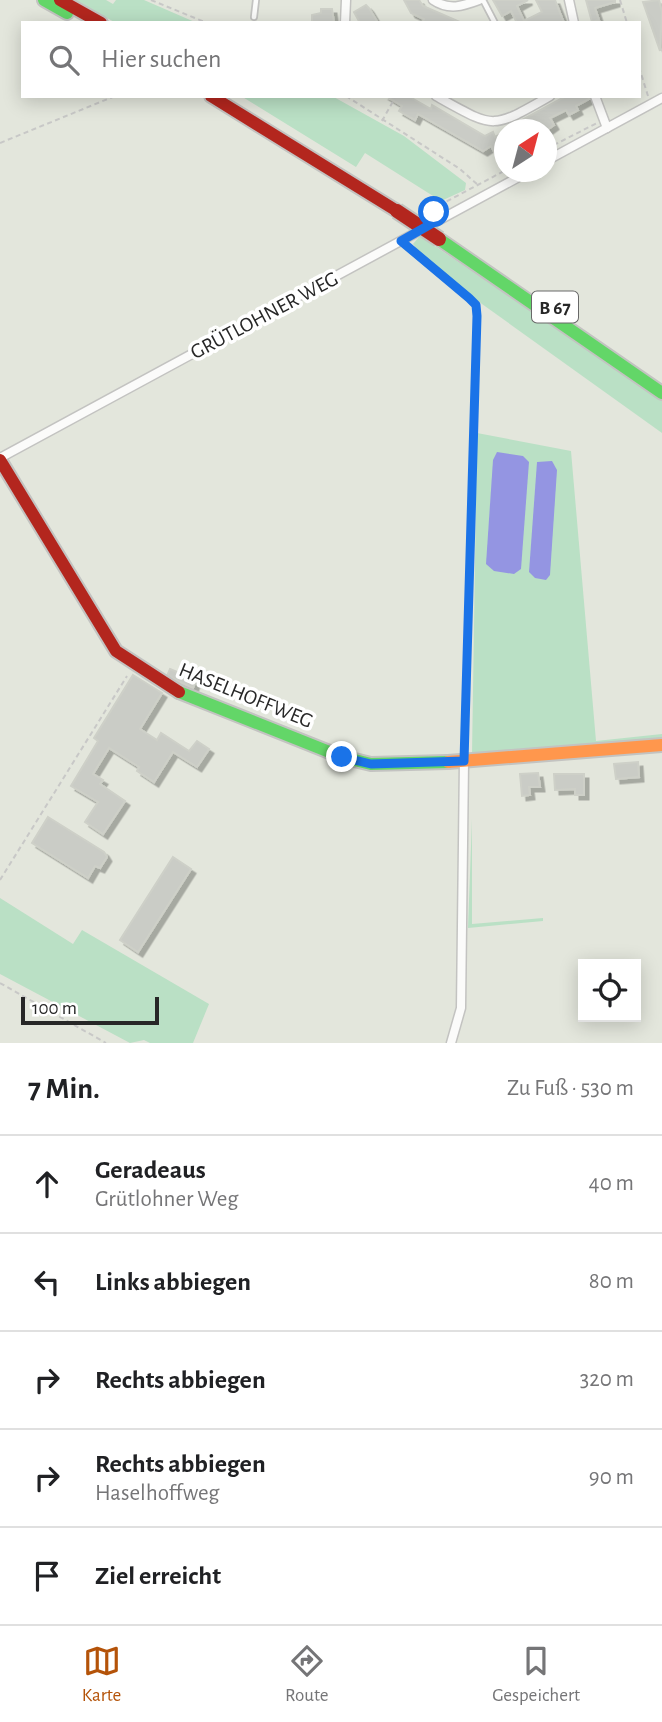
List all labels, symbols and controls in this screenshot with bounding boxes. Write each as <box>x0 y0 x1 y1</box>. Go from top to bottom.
search box <box>21 21 641 98</box>
icon: search <box>45 41 83 79</box>
text: Hier suchen <box>101 46 222 72</box>
north arrow <box>494 119 557 182</box>
route start <box>418 196 449 227</box>
street label: GRÜTLOHNER WEG <box>187 267 341 363</box>
road number: B 67 <box>532 292 578 322</box>
street label: HASELHOFFWEG <box>176 659 316 732</box>
route end <box>326 741 357 772</box>
map controls <box>578 959 641 1022</box>
button: locate <box>578 959 641 1022</box>
scale bar <box>21 994 159 1026</box>
text: 100 m <box>32 999 77 1018</box>
text: 7 Min. <box>28 1074 100 1104</box>
text: Zu Fuß · 530 m <box>507 1077 634 1100</box>
text: Geradeaus <box>95 1157 206 1183</box>
icon: ahead <box>28 1165 66 1203</box>
text: 40 m <box>589 1172 634 1195</box>
text: Grütlohner Weg <box>95 1188 238 1211</box>
icon: left <box>28 1263 66 1301</box>
text: Links abbiegen <box>95 1269 251 1295</box>
text: 80 m <box>589 1270 634 1293</box>
icon: right <box>28 1361 66 1399</box>
text: Rechts abbiegen <box>95 1367 266 1393</box>
text: 320 m <box>580 1368 634 1391</box>
text: Rechts abbiegen <box>95 1451 266 1477</box>
icon: right <box>28 1459 66 1497</box>
text: 90 m <box>589 1466 634 1489</box>
text: Haselhoffweg <box>95 1482 220 1505</box>
icon: arrive <box>28 1557 66 1595</box>
text: Ziel erreicht <box>95 1563 221 1589</box>
tab: Karte <box>82 1642 121 1707</box>
tab: Route <box>285 1642 328 1707</box>
tab: Gespeichert <box>492 1642 580 1707</box>

